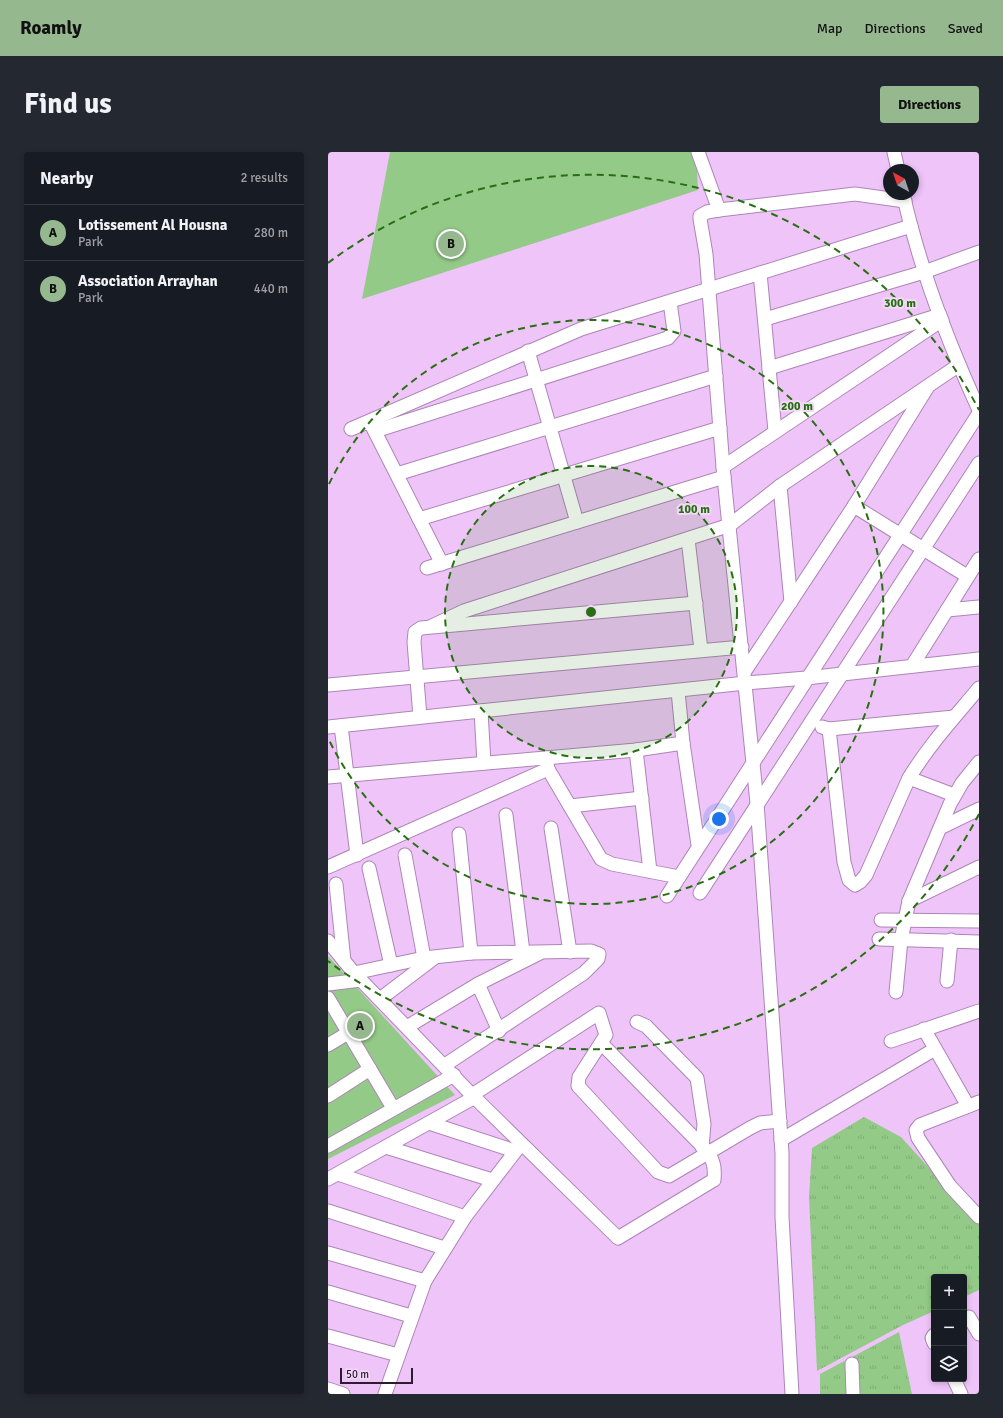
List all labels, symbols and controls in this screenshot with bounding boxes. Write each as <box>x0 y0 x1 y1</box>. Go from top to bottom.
text: Roamly <box>20 16 82 40</box>
text: Map <box>817 20 843 37</box>
text: Directions <box>865 20 926 37</box>
text: Saved <box>948 20 983 37</box>
button: Directions <box>880 86 979 123</box>
text: Find us <box>24 87 112 121</box>
north arrow <box>883 164 919 200</box>
text: Nearby <box>40 168 93 189</box>
text: 2 results <box>240 170 288 186</box>
text: Lotissement Al Housna <box>78 216 227 234</box>
text: A <box>49 225 57 241</box>
text: 280 m <box>254 225 288 241</box>
pin: B <box>438 229 464 259</box>
text: Park <box>78 234 103 250</box>
text: Association Arrayhan <box>78 272 218 290</box>
text: B <box>49 281 57 297</box>
text: 440 m <box>254 281 288 297</box>
text: Park <box>78 290 103 306</box>
text: 300 m <box>884 296 916 311</box>
text: 200 m <box>781 399 813 414</box>
text: 100 m <box>678 502 710 517</box>
centre of rings <box>584 605 598 619</box>
your location <box>709 809 729 829</box>
pin: A <box>347 1011 373 1041</box>
map controls <box>931 1274 967 1382</box>
button: + <box>931 1274 967 1310</box>
button: − <box>931 1310 967 1346</box>
button: layers <box>931 1346 967 1382</box>
scale bar <box>340 1366 413 1385</box>
text: 50 m <box>346 1368 369 1381</box>

